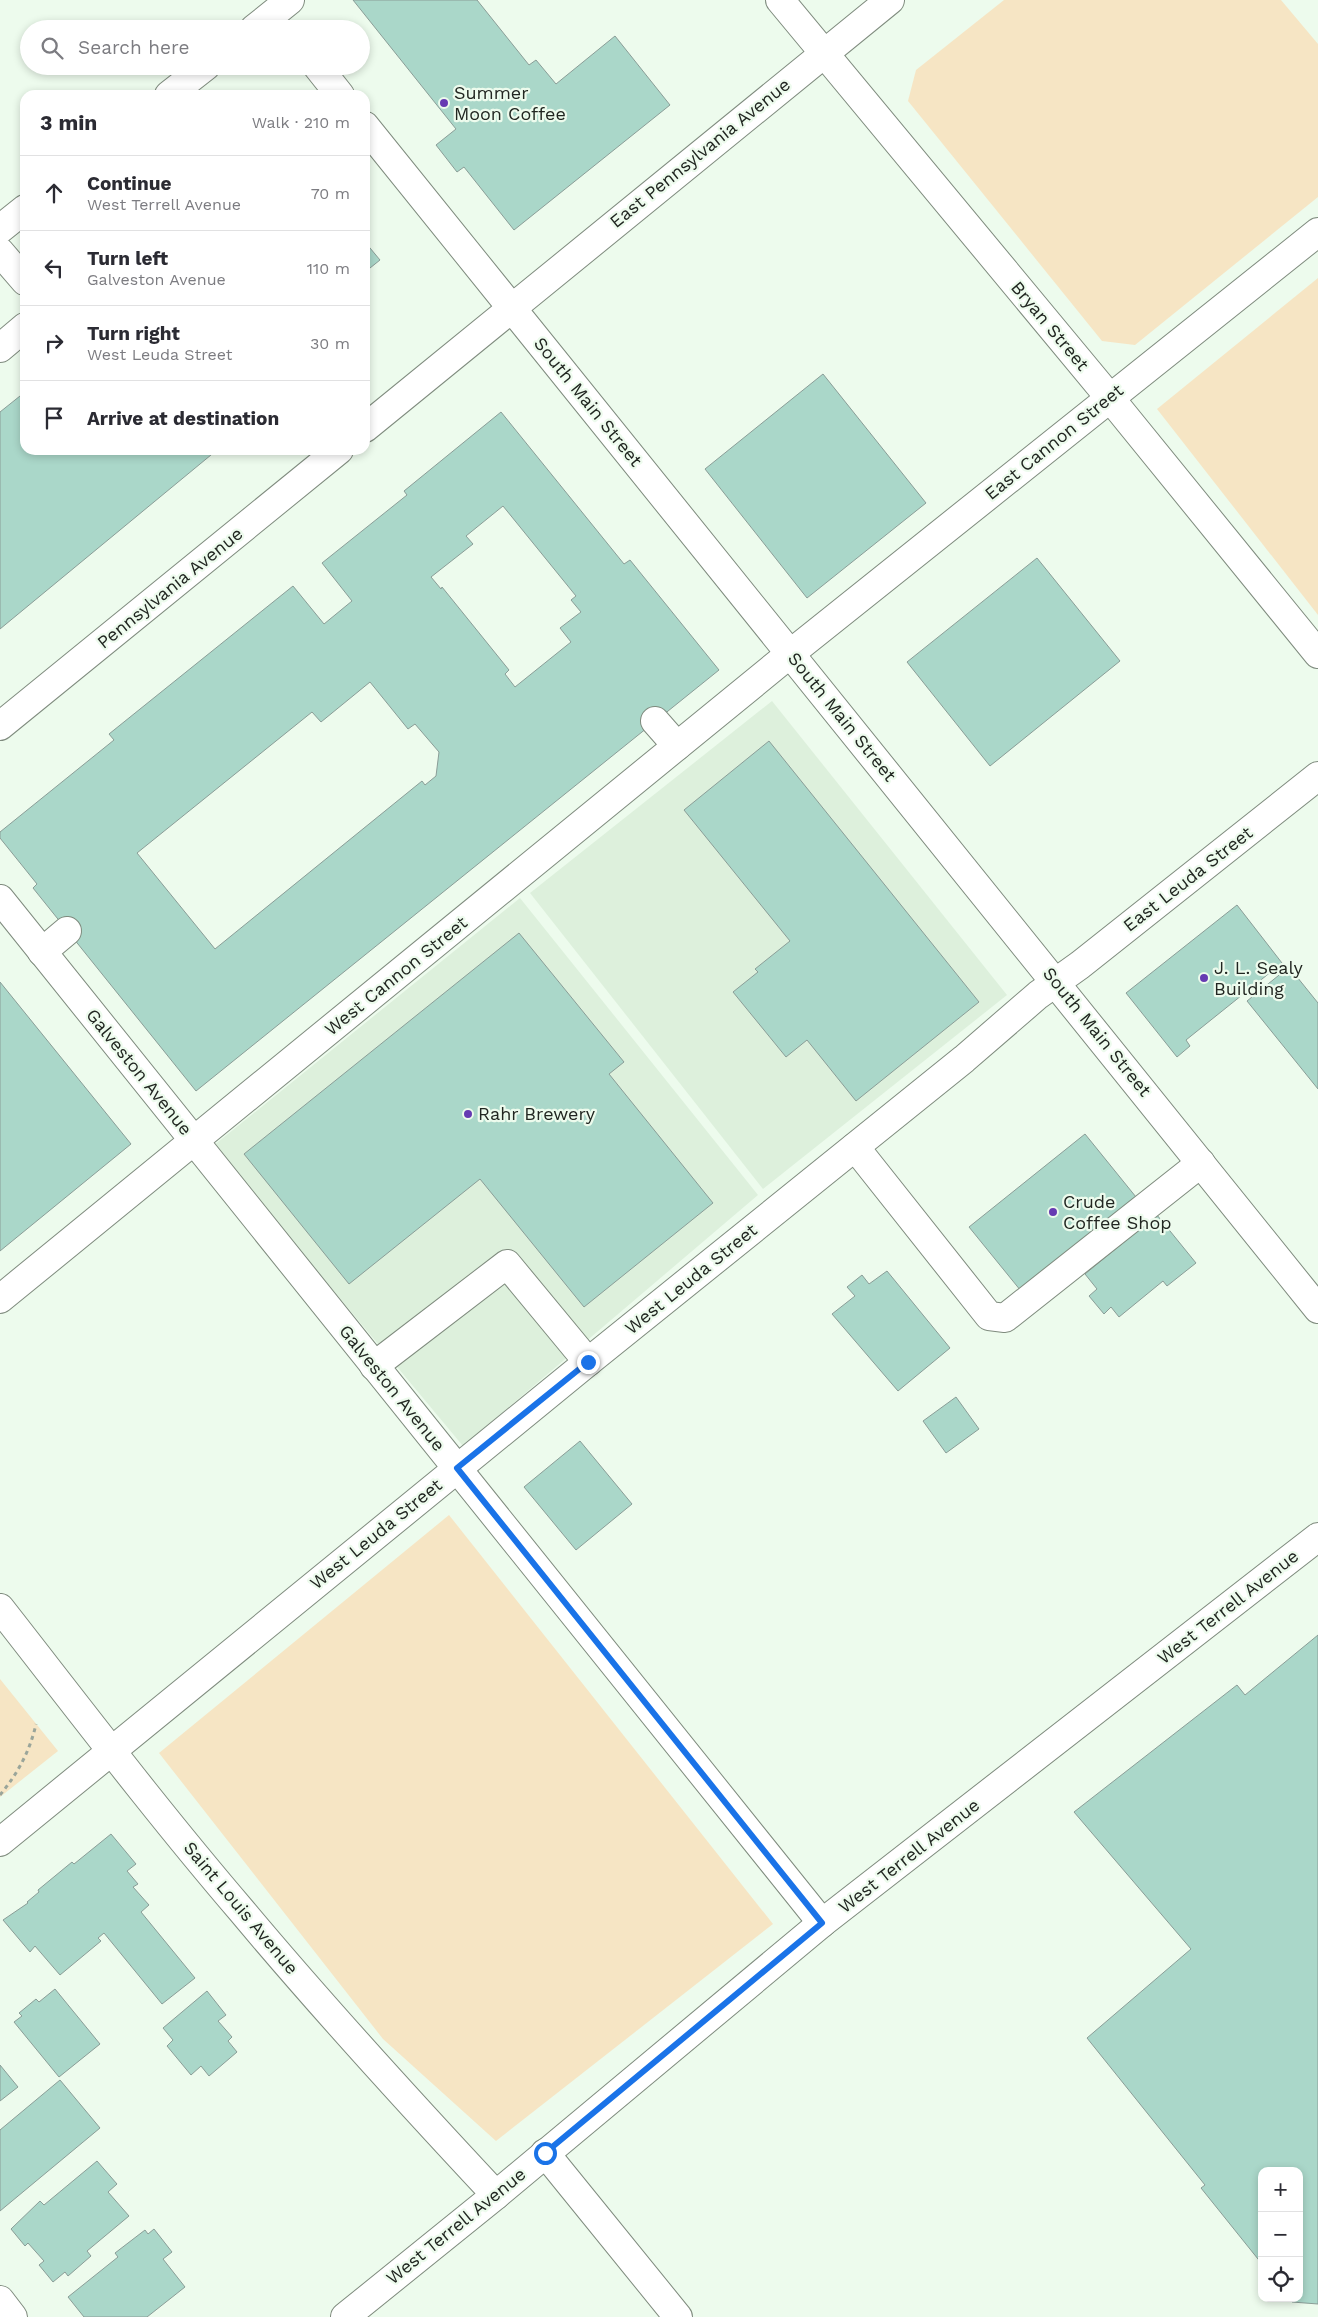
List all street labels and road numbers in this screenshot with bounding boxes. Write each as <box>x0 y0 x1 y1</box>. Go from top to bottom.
street label: East Pennsylvania Avenue <box>605 73 794 232</box>
street label: Bryan Street <box>1007 277 1094 375</box>
street label: South Main Street <box>530 333 647 471</box>
street label: East Cannon Street <box>980 379 1127 504</box>
street label: Pennsylvania Avenue <box>93 523 247 653</box>
street label: South Main Street <box>784 648 901 786</box>
street label: East Leuda Street <box>1119 821 1257 936</box>
street label: West Cannon Street <box>320 911 472 1040</box>
street label: South Main Street <box>1039 963 1156 1101</box>
street label: Galveston Avenue <box>82 1004 197 1139</box>
street label: West Leuda Street <box>621 1219 761 1338</box>
street label: Galveston Avenue <box>335 1320 450 1455</box>
street label: West Leuda Street <box>306 1474 446 1593</box>
street label: West Terrell Avenue <box>1153 1545 1302 1668</box>
street label: West Terrell Avenue <box>834 1794 983 1917</box>
street label: Saint Louis Avenue <box>180 1837 303 1978</box>
street label: West Terrell Avenue <box>382 2163 530 2288</box>

